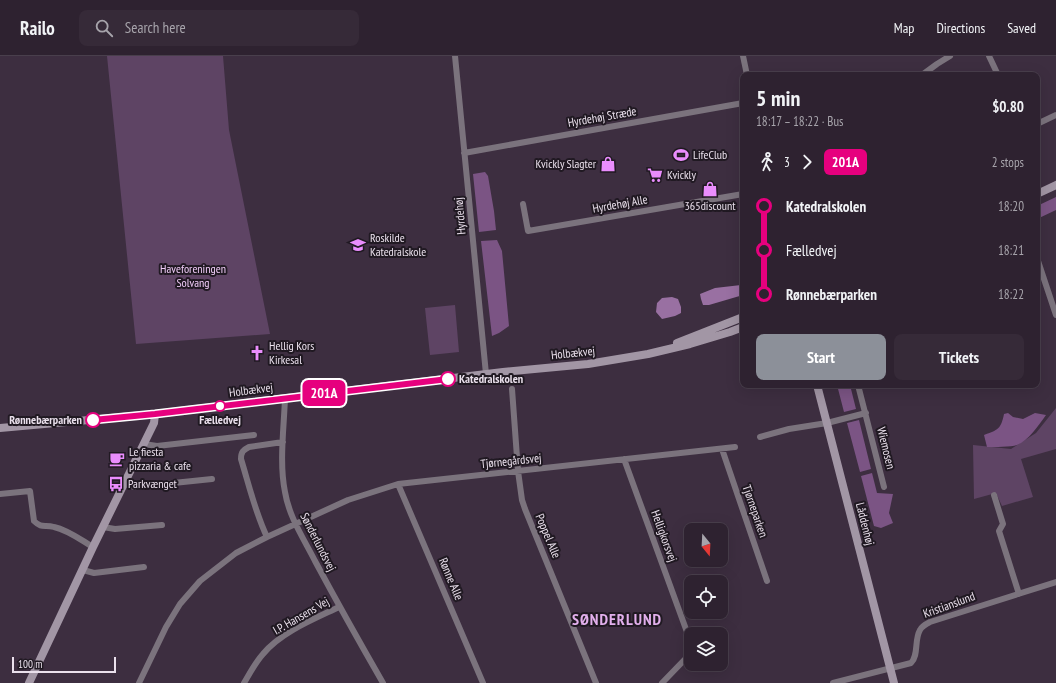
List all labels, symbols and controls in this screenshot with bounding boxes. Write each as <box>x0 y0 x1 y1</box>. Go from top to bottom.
search box <box>79 10 359 46</box>
text: Railo <box>20 16 55 40</box>
icon: search <box>93 17 115 39</box>
text: Search here <box>125 18 186 37</box>
text: Map <box>894 19 914 37</box>
text: Directions <box>936 19 985 37</box>
text: Saved <box>1007 19 1036 37</box>
text: 5 min <box>756 84 800 112</box>
text: $0.80 <box>992 97 1024 116</box>
street label: Hyrdehøj Stræde <box>566 103 638 130</box>
text: 18:17 – 18:22 · Bus <box>756 113 843 130</box>
sports icon: LifeClub <box>672 146 690 164</box>
place label: LifeClub <box>693 147 727 162</box>
icon: walk <box>756 151 778 173</box>
icon: forward <box>796 151 818 173</box>
text: 201A <box>832 153 859 171</box>
text: 3 <box>784 154 790 171</box>
text: 2 stops <box>992 154 1024 171</box>
shop icon: Kvickly Slagter <box>599 155 617 173</box>
place label: Kvickly Slagter <box>536 156 597 171</box>
supermarket icon: Kvickly <box>646 166 664 184</box>
place label: Kvickly <box>667 167 696 182</box>
shop icon: 365discount <box>701 180 719 198</box>
street label: Hyrdehøj Alle <box>591 191 649 216</box>
street label: Hyrdehøj <box>450 197 469 235</box>
text: Katedralskolen <box>786 197 866 216</box>
place label: 365discount <box>684 198 736 213</box>
text: 18:20 <box>998 198 1024 215</box>
place label: Roskilde Katedralskole <box>370 230 426 259</box>
school or university icon: Roskilde Katedralskole <box>349 236 367 254</box>
text: Fælledvej <box>786 241 837 260</box>
text: 18:21 <box>998 242 1024 259</box>
park label: Haveforeningen Solvang <box>160 261 226 290</box>
text: Rønnebærparken <box>786 285 877 304</box>
text: 18:22 <box>998 286 1024 303</box>
button: Start <box>756 334 886 380</box>
button: Tickets <box>894 334 1024 380</box>
place label: Hellig Kors Kirkesal <box>269 338 314 367</box>
street label: Holbækvej <box>550 343 596 362</box>
church icon: Hellig Kors Kirkesal <box>248 344 266 362</box>
marker: Katedralskolen <box>440 371 456 387</box>
place label: Katedralskolen <box>459 371 523 386</box>
street label: Holbækvej <box>228 379 274 400</box>
line badge: 201A <box>296 380 352 406</box>
text: 201A <box>310 384 338 402</box>
marker: Fælledvej <box>214 400 226 412</box>
place label: Rønnebærparken <box>9 412 82 427</box>
marker: Rønnebærparken <box>85 412 101 428</box>
place label: Fælledvej <box>199 412 241 427</box>
street label: Wiemosen <box>874 425 899 471</box>
place label: Le fiesta pizzaria & cafe <box>129 444 191 473</box>
cafe icon: Le fiesta pizzaria & cafe <box>108 450 126 468</box>
street label: Tjørnegårdsvej <box>480 450 542 471</box>
bus stop icon: Parkvænget <box>107 475 125 493</box>
place label: Parkvænget <box>128 476 178 491</box>
street label: Tjørneparken <box>739 483 771 539</box>
street label: Låddenhøj <box>853 501 878 547</box>
street label: Helligkorsvej <box>648 508 681 564</box>
street label: Sønderlundsvej <box>297 510 340 574</box>
street label: Poppel Alle <box>532 511 565 560</box>
north arrow <box>684 523 728 567</box>
map controls <box>684 523 728 671</box>
street label: Rønne Alle <box>436 555 467 602</box>
button: locate <box>684 575 728 619</box>
street label: Kristianslund <box>921 588 977 621</box>
street label: I.P. Hansens Vej <box>270 593 332 638</box>
district label: SØNDERLUND <box>572 609 662 629</box>
button: layers <box>684 627 728 671</box>
scale bar <box>12 655 116 674</box>
text: 100 m <box>18 657 42 671</box>

